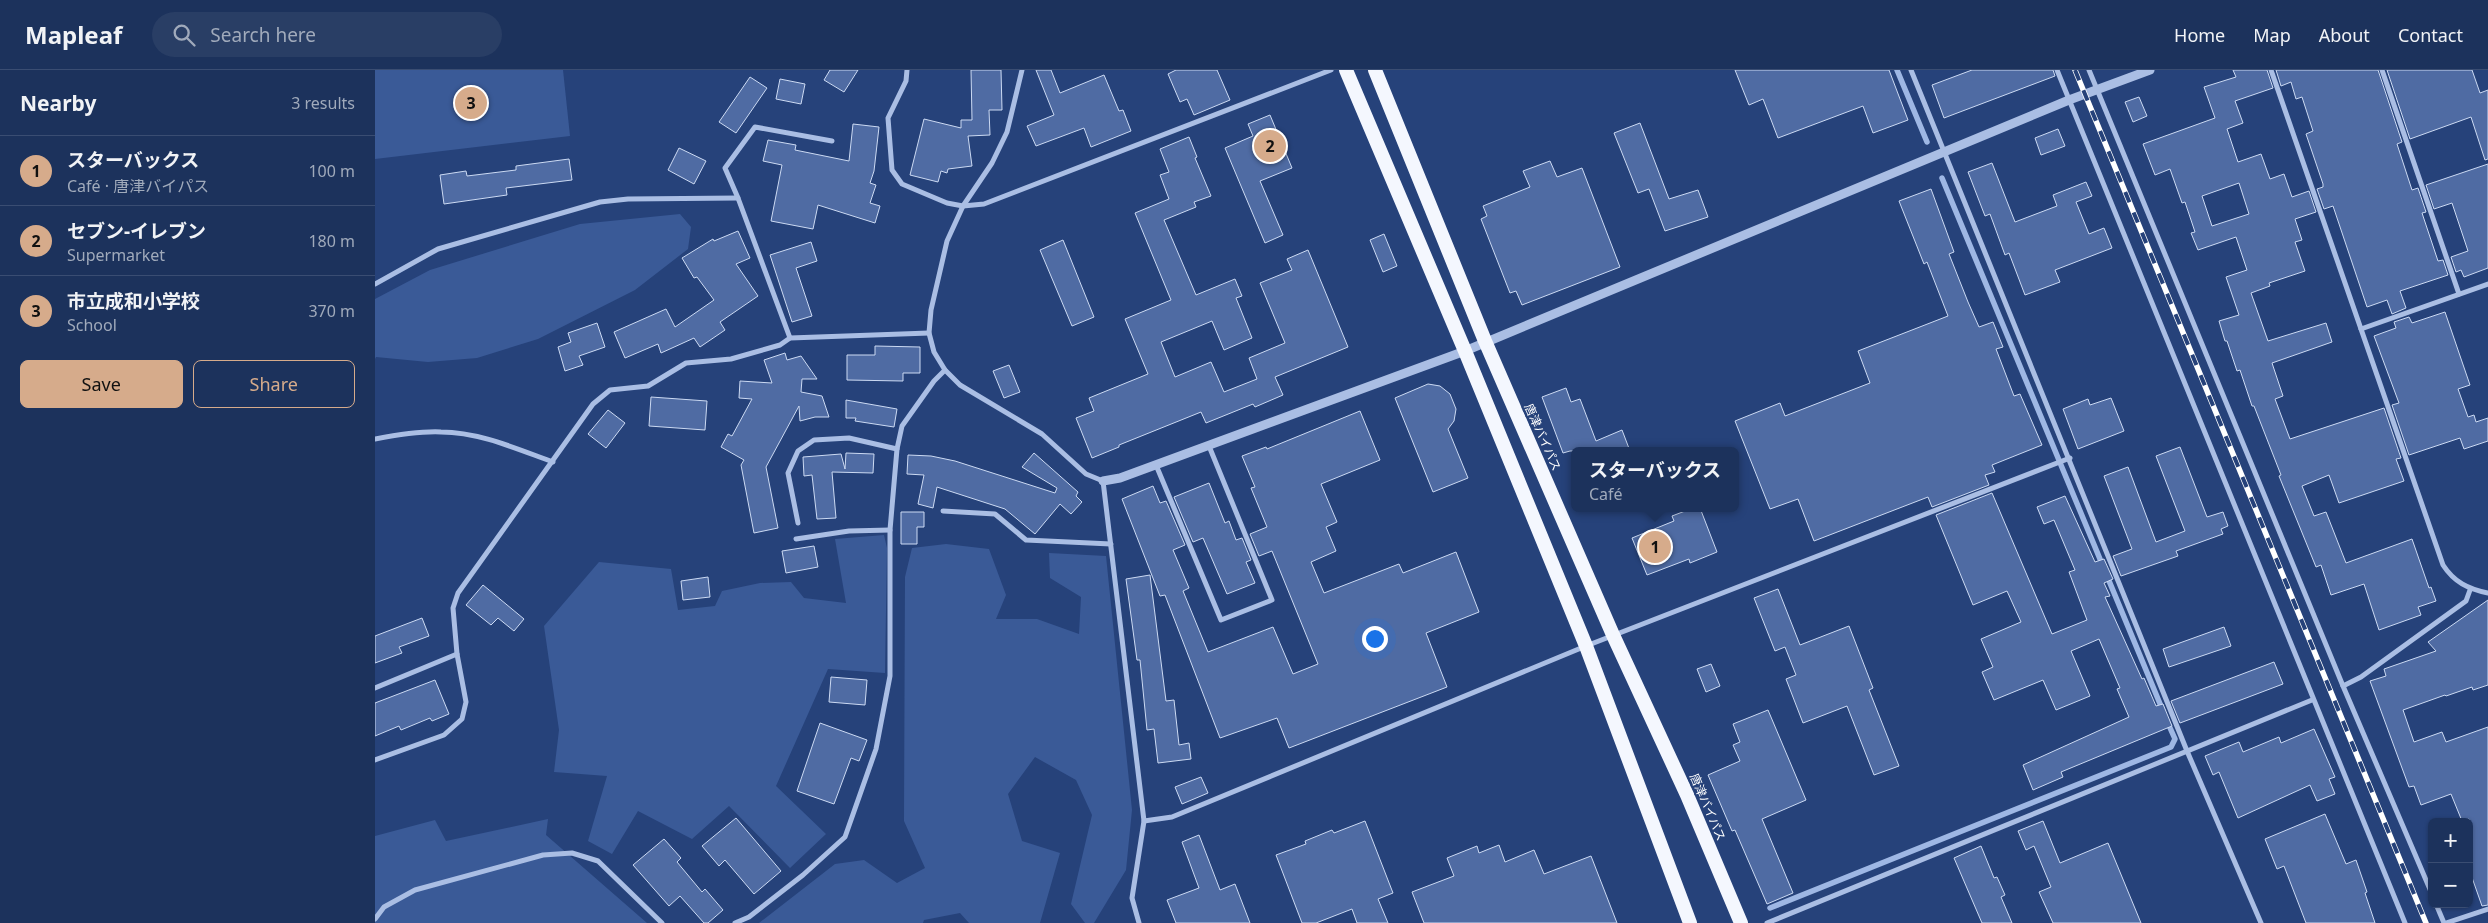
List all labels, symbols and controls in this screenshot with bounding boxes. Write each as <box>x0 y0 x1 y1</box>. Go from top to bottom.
search box <box>152 12 502 57</box>
text: Mapleaf <box>25 18 122 51</box>
icon: search <box>170 21 198 49</box>
text: Search here <box>210 22 316 48</box>
text: Home <box>2174 23 2225 47</box>
text: Map <box>2253 23 2291 47</box>
text: About <box>2319 23 2370 47</box>
text: Contact <box>2398 23 2463 47</box>
pin: 3 <box>455 84 487 122</box>
text: Nearby <box>20 89 96 117</box>
text: 3 results <box>291 92 355 114</box>
pin: 2 <box>1254 127 1286 165</box>
text: スターバックス <box>67 147 199 173</box>
text: 1 <box>31 160 41 182</box>
text: 100 m <box>308 160 355 182</box>
text: Café · 唐津バイパス <box>67 175 209 197</box>
text: セブン-イレブン <box>67 218 206 244</box>
text: 2 <box>31 230 41 252</box>
text: 180 m <box>308 230 355 252</box>
text: Supermarket <box>67 244 165 266</box>
text: 市立成和小学校 <box>67 288 200 314</box>
text: 3 <box>31 300 41 322</box>
text: 370 m <box>308 300 355 322</box>
text: School <box>67 314 117 336</box>
button: Save <box>20 360 183 408</box>
button: Share <box>193 360 355 408</box>
street label: 唐津バイパス <box>1521 401 1565 473</box>
popup <box>1571 447 1739 512</box>
text: スターバックス <box>1589 457 1721 483</box>
text: Café <box>1589 483 1623 505</box>
pin: 1 <box>1639 528 1671 566</box>
your location <box>1362 626 1388 652</box>
street label: 唐津バイパス <box>1686 771 1730 843</box>
map controls <box>2428 818 2473 908</box>
button: + <box>2428 818 2473 863</box>
button: − <box>2428 863 2473 908</box>

